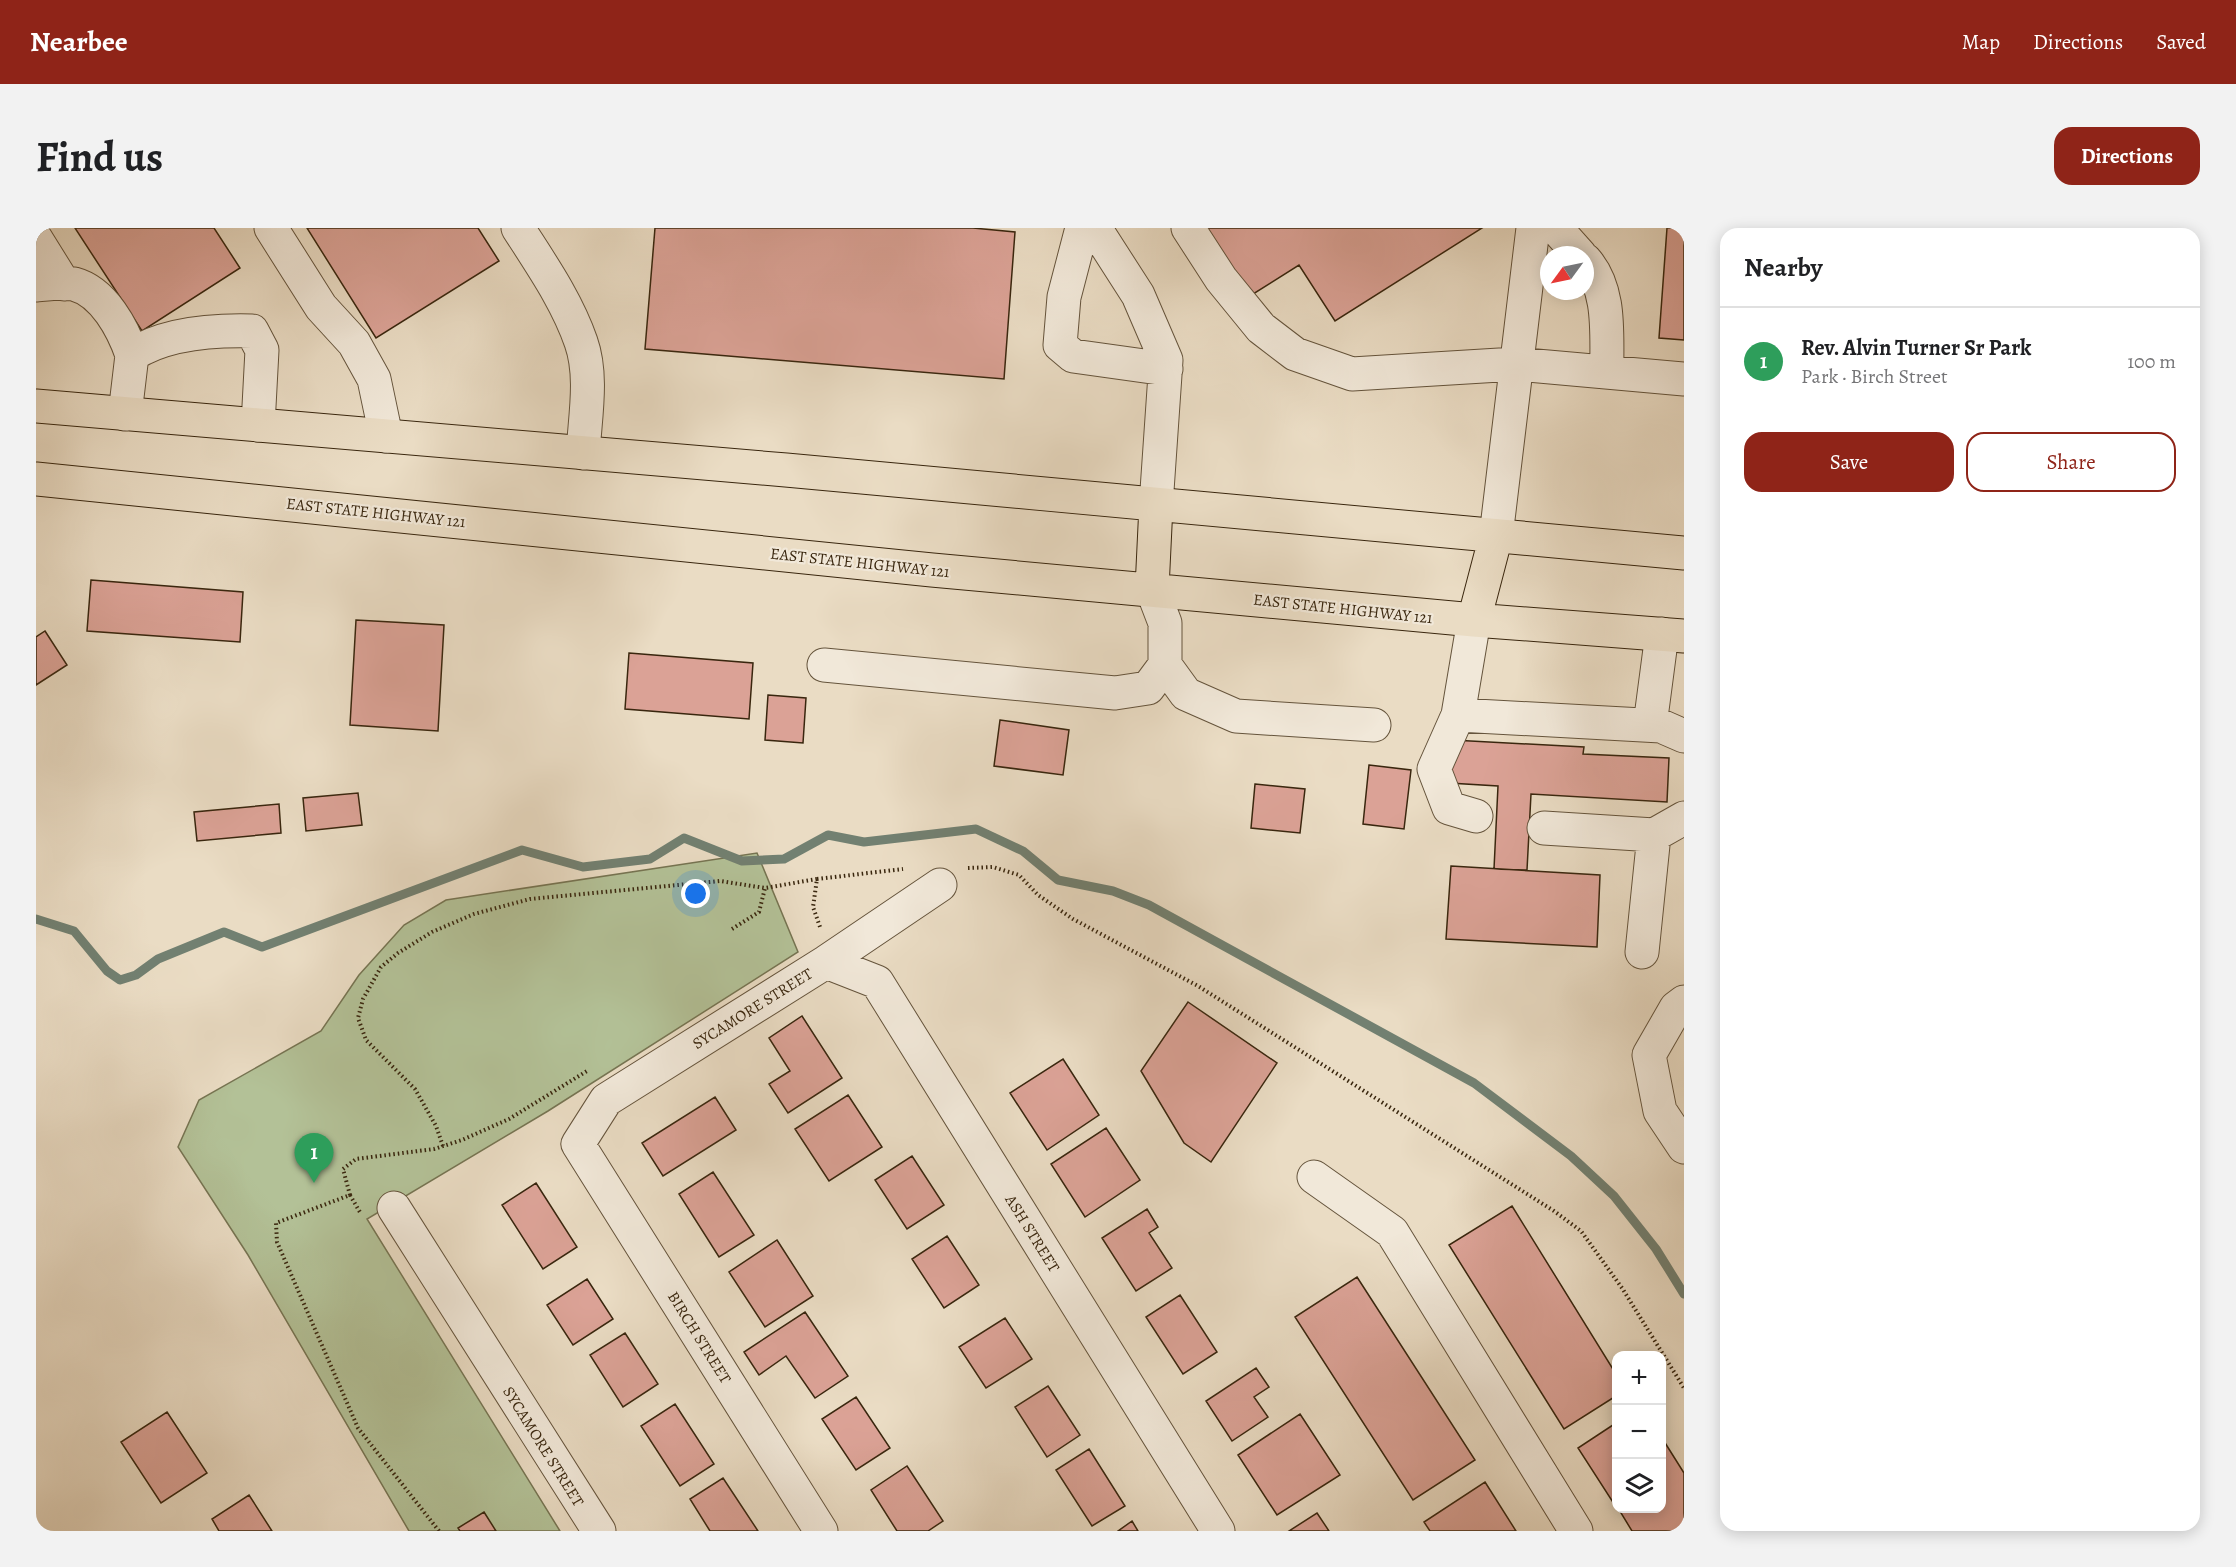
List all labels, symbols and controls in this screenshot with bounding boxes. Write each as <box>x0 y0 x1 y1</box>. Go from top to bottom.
text: Nearbee <box>30 23 128 61</box>
text: Map <box>1962 28 2000 56</box>
text: Directions <box>2033 28 2123 56</box>
text: Saved <box>2156 28 2206 56</box>
button: Directions <box>2054 127 2200 185</box>
text: Find us <box>36 128 163 185</box>
north arrow <box>1540 246 1594 300</box>
text: Nearby <box>1744 250 1823 285</box>
text: Rev. Alvin Turner Sr Park <box>1801 333 2031 363</box>
text: 1 <box>1760 348 1767 375</box>
text: 100 m <box>2127 348 2176 375</box>
text: Park · Birch Street <box>1801 363 1948 390</box>
button: Save <box>1744 432 1954 492</box>
button: Share <box>1966 432 2176 492</box>
street label: EAST STATE HIGHWAY 121 <box>285 493 467 533</box>
street label: EAST STATE HIGHWAY 121 <box>769 543 951 583</box>
street label: EAST STATE HIGHWAY 121 <box>1252 589 1434 629</box>
your location <box>681 879 710 908</box>
street label: SYCAMORE STREET <box>688 963 817 1055</box>
pin: 1 <box>294 1134 334 1183</box>
street label: ASH STREET <box>999 1190 1065 1277</box>
street label: BIRCH STREET <box>662 1287 736 1388</box>
map controls <box>1612 1351 1666 1513</box>
button: + <box>1612 1351 1666 1405</box>
street label: SYCAMORE STREET <box>497 1382 589 1511</box>
button: − <box>1612 1405 1666 1459</box>
button: layers <box>1612 1459 1666 1513</box>

